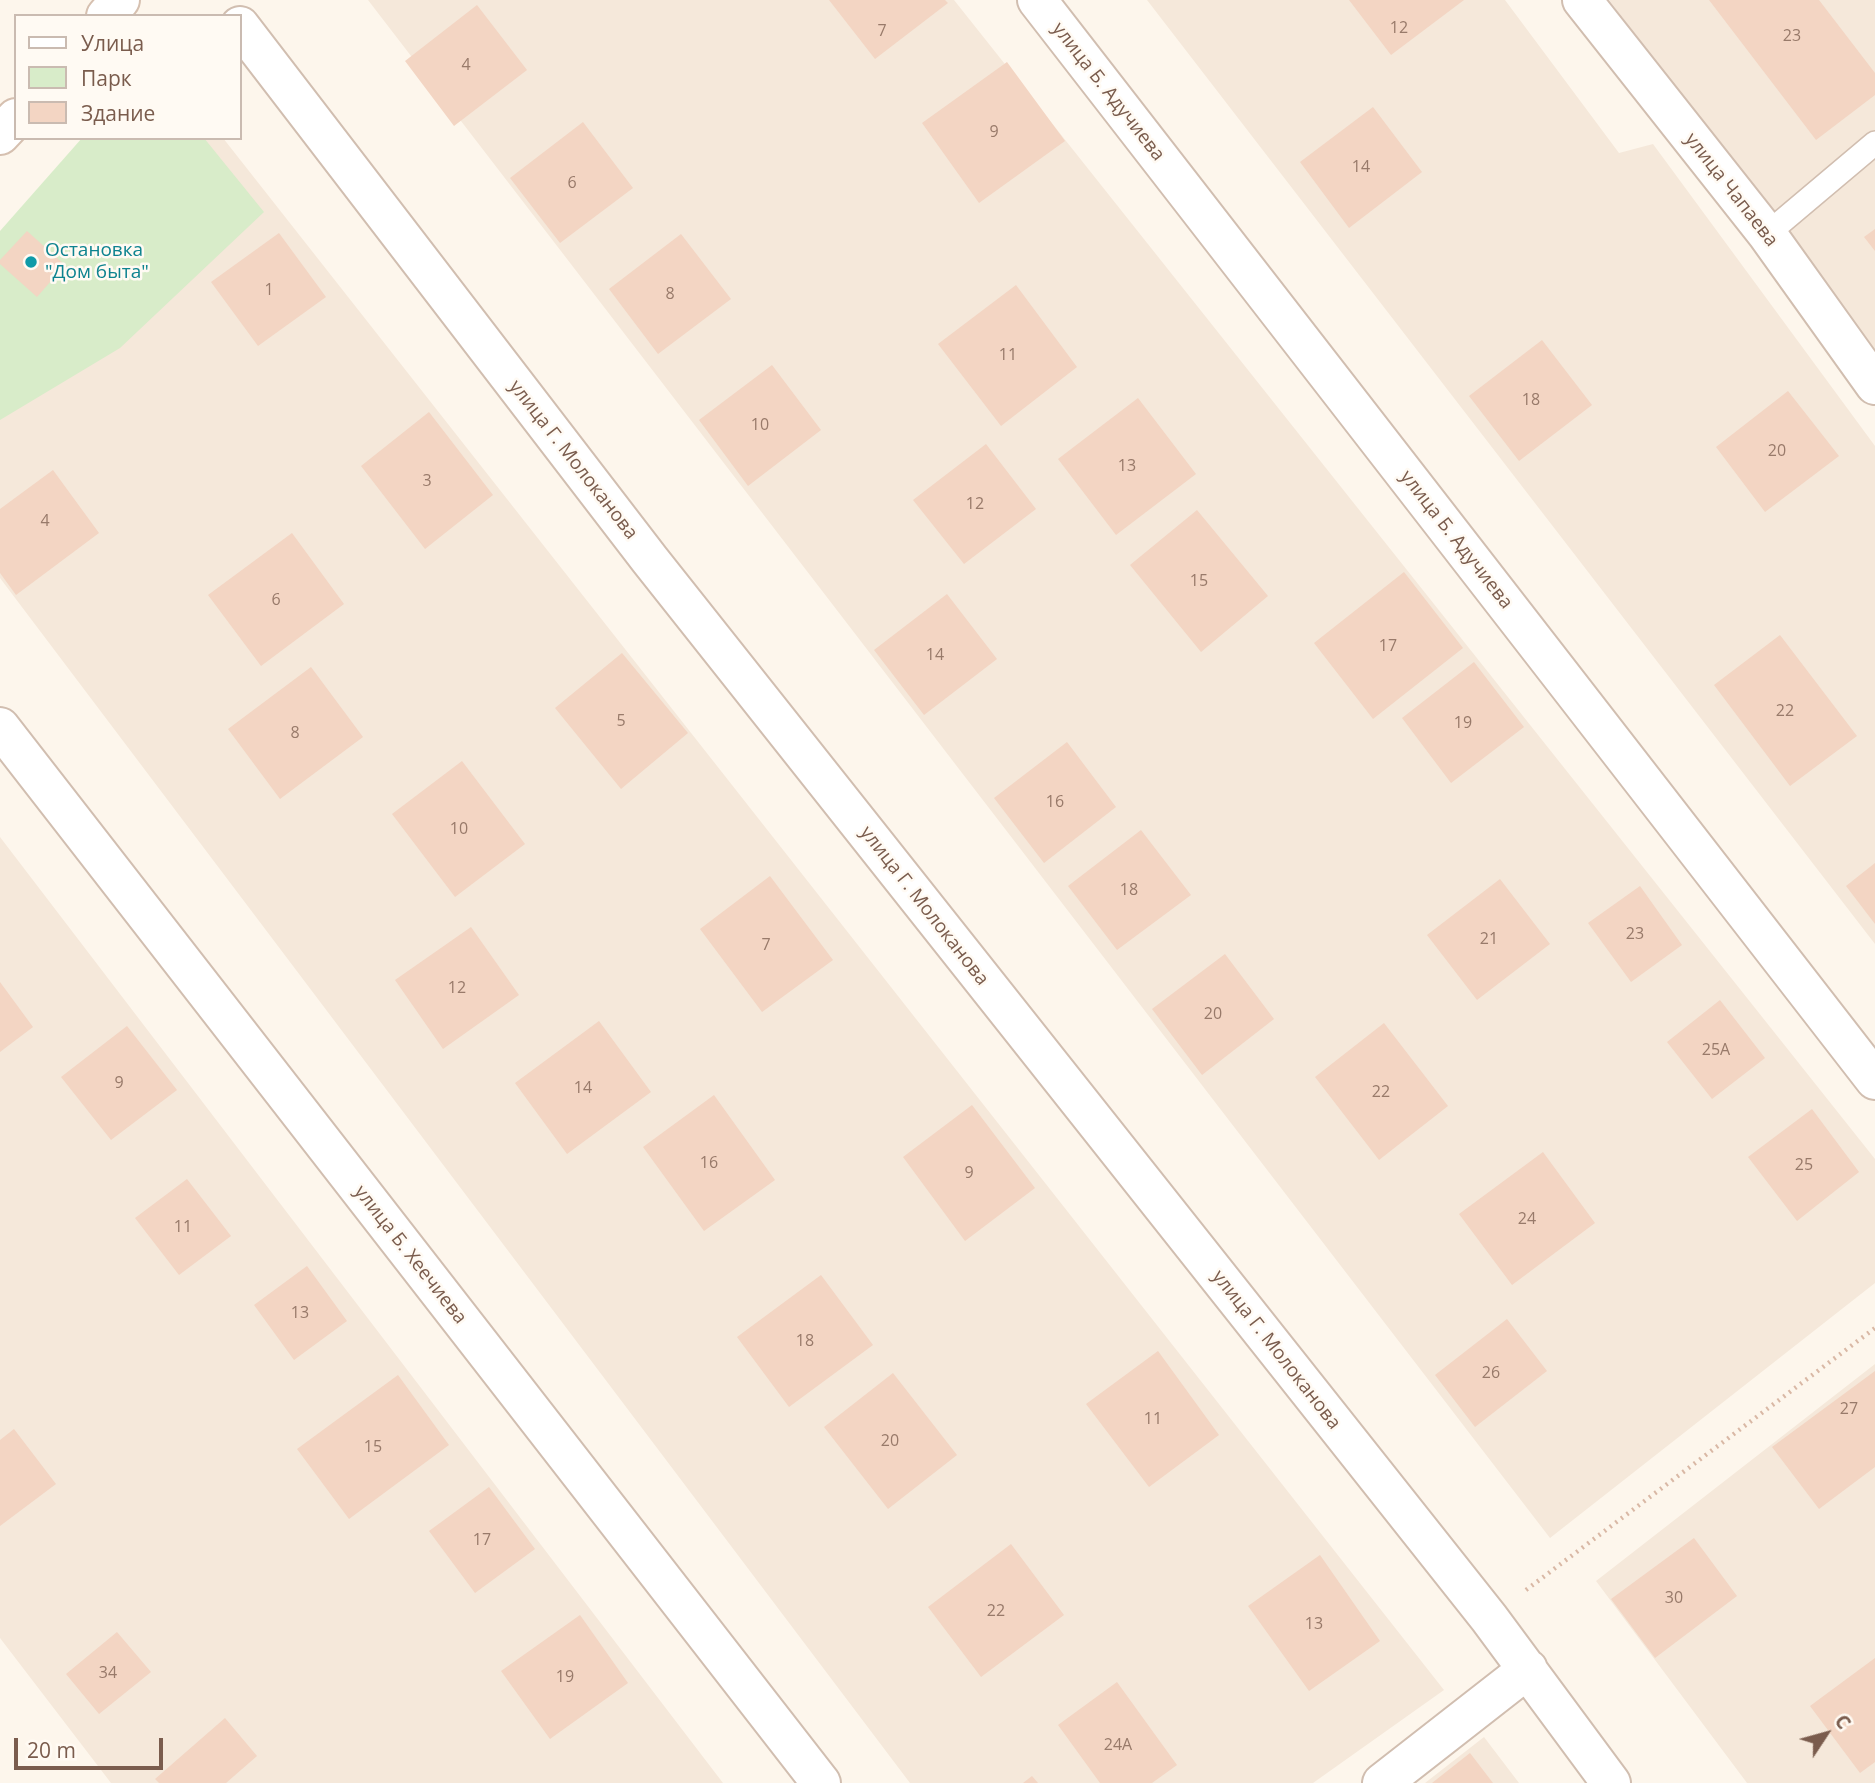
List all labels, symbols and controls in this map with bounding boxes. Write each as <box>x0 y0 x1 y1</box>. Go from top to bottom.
legend <box>14 14 242 140</box>
street label: улица Б. Адучиева <box>1047 18 1169 166</box>
house number: 12 <box>1390 18 1408 38</box>
house number: 7 <box>877 21 887 41</box>
house number: 23 <box>1783 26 1801 46</box>
text: Улица <box>81 29 144 57</box>
house number: 4 <box>461 55 471 75</box>
text: Парк <box>81 64 132 92</box>
text: Здание <box>81 99 155 127</box>
house number: 9 <box>989 122 999 142</box>
street label: улица Чапаева <box>1680 129 1782 251</box>
house number: 14 <box>1352 157 1370 177</box>
house number: 6 <box>567 173 577 193</box>
place label: Остановка "Дом быта" <box>45 240 149 284</box>
marker: Остановка "Дом быта" <box>23 254 39 270</box>
house number: 1 <box>264 280 274 300</box>
house number: 8 <box>665 284 675 304</box>
house number: 11 <box>999 345 1017 365</box>
street label: улица Г. Молоканова <box>504 376 642 544</box>
house number: 18 <box>1522 390 1540 410</box>
house number: 10 <box>751 415 769 435</box>
house number: 20 <box>1768 441 1786 461</box>
house number: 13 <box>1118 456 1136 476</box>
street label: улица Б. Адучиева <box>1395 466 1517 614</box>
house number: 3 <box>422 471 432 491</box>
house number: 12 <box>966 494 984 514</box>
house number: 4 <box>40 511 50 531</box>
house number: 15 <box>1190 571 1208 591</box>
house number: 6 <box>271 590 281 610</box>
house number: 17 <box>1379 636 1397 656</box>
house number: 14 <box>926 645 944 665</box>
house number: 22 <box>1776 701 1794 721</box>
house number: 5 <box>616 711 626 731</box>
house number: 19 <box>1454 713 1472 733</box>
house number: 8 <box>290 723 300 743</box>
house number: 16 <box>1046 792 1064 812</box>
house number: 10 <box>450 819 468 839</box>
street label: улица Г. Молоканова <box>855 822 993 990</box>
house number: 18 <box>1120 880 1138 900</box>
house number: 23 <box>1626 924 1644 944</box>
house number: 21 <box>1480 929 1498 949</box>
house number: 7 <box>761 935 771 955</box>
house number: 12 <box>448 978 466 998</box>
house number: 20 <box>1204 1004 1222 1024</box>
house number: 25А <box>1702 1040 1730 1060</box>
house number: 9 <box>114 1073 124 1093</box>
house number: 14 <box>574 1078 592 1098</box>
house number: 22 <box>1372 1082 1390 1102</box>
house number: 16 <box>700 1153 718 1173</box>
house number: 25 <box>1795 1155 1813 1175</box>
house number: 9 <box>964 1163 974 1183</box>
street label: улица Б. Хеечиева <box>349 1181 471 1329</box>
house number: 24 <box>1518 1209 1536 1229</box>
house number: 11 <box>174 1217 192 1237</box>
street label: улица Г. Молоканова <box>1207 1266 1345 1434</box>
house number: 13 <box>291 1303 309 1323</box>
house number: 18 <box>796 1331 814 1351</box>
house number: 26 <box>1482 1363 1500 1383</box>
house number: 27 <box>1840 1399 1858 1419</box>
house number: 11 <box>1144 1409 1162 1429</box>
house number: 20 <box>881 1431 899 1451</box>
house number: 15 <box>364 1437 382 1457</box>
house number: 17 <box>473 1530 491 1550</box>
house number: 30 <box>1665 1588 1683 1608</box>
house number: 22 <box>987 1601 1005 1621</box>
house number: 13 <box>1305 1614 1323 1634</box>
house number: 34 <box>99 1663 117 1683</box>
house number: 19 <box>556 1667 574 1687</box>
north arrow <box>1791 1699 1861 1769</box>
text: С <box>1829 1709 1857 1734</box>
scale bar <box>18 1724 166 1768</box>
house number: 24А <box>1104 1735 1132 1755</box>
text: 20 m <box>27 1736 76 1764</box>

